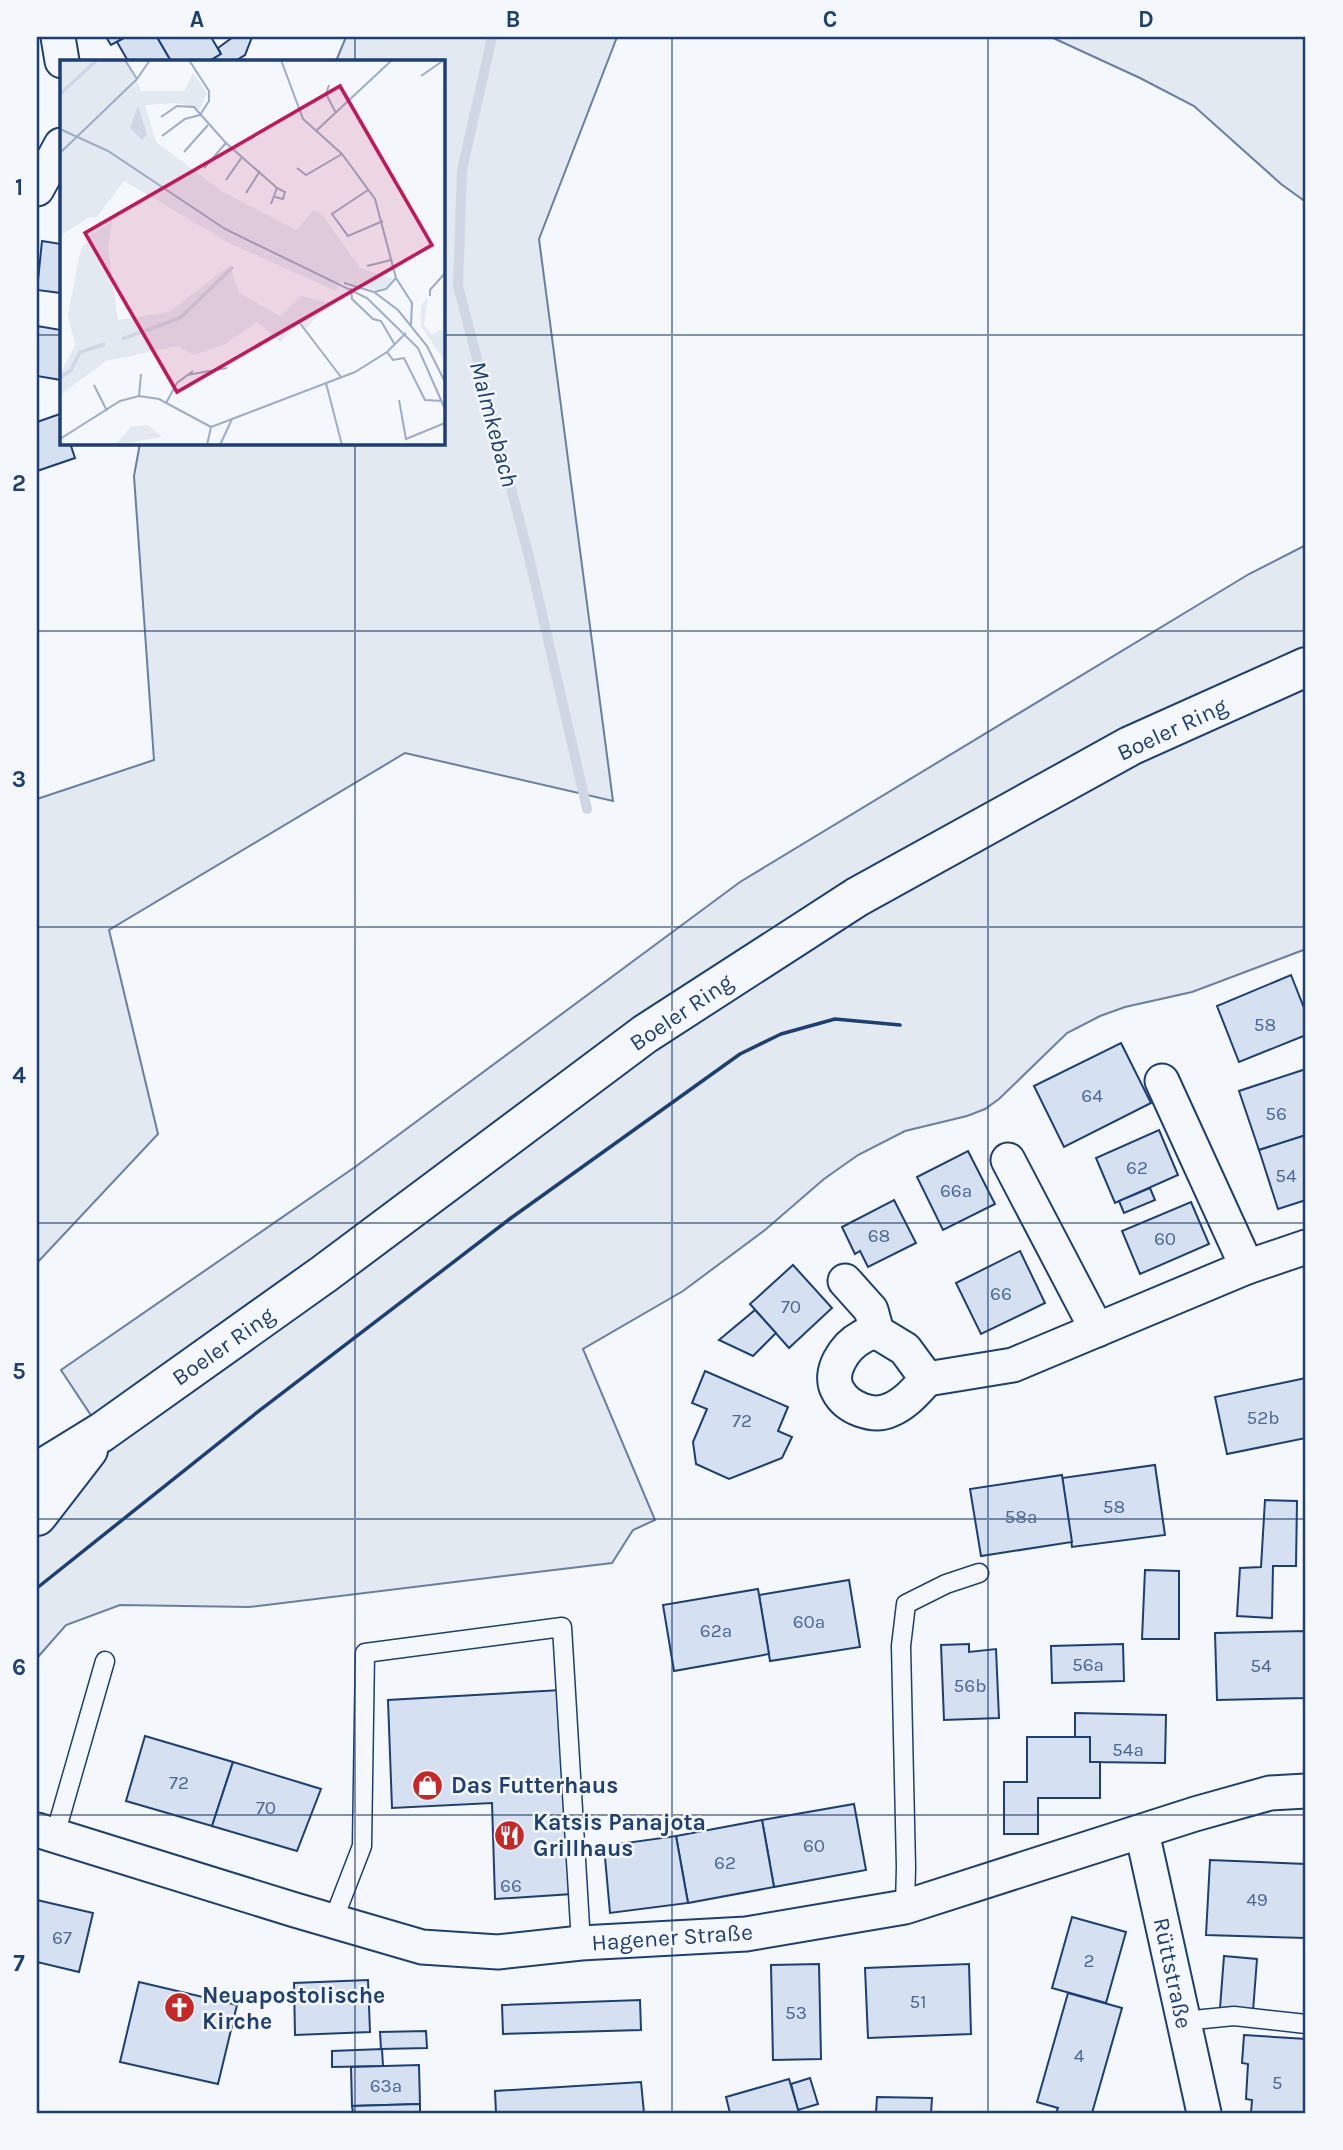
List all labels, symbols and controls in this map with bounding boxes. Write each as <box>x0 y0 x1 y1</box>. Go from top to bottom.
text: A <box>190 6 204 33</box>
text: B <box>506 6 520 33</box>
text: C <box>823 6 837 33</box>
text: D <box>1138 6 1154 33</box>
inset map <box>60 60 444 444</box>
text: 1 <box>15 174 23 201</box>
water label: Malmkebach <box>464 358 524 490</box>
text: 2 <box>12 470 26 497</box>
street label: Boeler Ring <box>1113 692 1232 767</box>
text: 3 <box>12 766 26 793</box>
street label: Boeler Ring <box>625 968 738 1057</box>
house number: 58 <box>1254 1014 1276 1036</box>
text: 4 <box>12 1062 26 1089</box>
house number: 64 <box>1081 1085 1103 1107</box>
house number: 56 <box>1265 1103 1287 1125</box>
house number: 62 <box>1126 1157 1148 1179</box>
house number: 54 <box>1275 1165 1297 1187</box>
house number: 66a <box>940 1180 972 1202</box>
house number: 68 <box>868 1225 890 1247</box>
house number: 60 <box>1154 1228 1176 1250</box>
house number: 66 <box>990 1283 1012 1305</box>
house number: 70 <box>781 1296 801 1318</box>
street label: Boeler Ring <box>167 1301 280 1391</box>
text: 5 <box>12 1358 26 1385</box>
house number: 52b <box>1247 1407 1280 1429</box>
house number: 72 <box>732 1410 752 1432</box>
house number: 58 <box>1103 1496 1125 1518</box>
house number: 58a <box>1005 1506 1037 1528</box>
house number: 60a <box>793 1611 825 1633</box>
house number: 62a <box>700 1620 732 1642</box>
text: 6 <box>12 1654 26 1681</box>
house number: 56a <box>1072 1654 1104 1676</box>
house number: 54 <box>1250 1655 1272 1677</box>
house number: 56b <box>954 1675 986 1697</box>
house number: 54a <box>1112 1739 1144 1761</box>
shop icon: Das Futterhaus <box>411 1768 445 1802</box>
house number: 72 <box>169 1772 189 1794</box>
place label: Das Futterhaus <box>451 1772 618 1799</box>
house number: 70 <box>256 1797 276 1819</box>
place label: Katsis Panajota Grillhaus <box>533 1809 706 1862</box>
restaurant icon: Katsis Panajota Grillhaus <box>493 1818 527 1852</box>
house number: 60 <box>803 1835 825 1857</box>
house number: 62 <box>714 1852 736 1874</box>
house number: 66 <box>500 1875 522 1897</box>
house number: 49 <box>1246 1889 1268 1911</box>
street label: Rüttstraße <box>1148 1915 1197 2031</box>
street label: Hagener Straße <box>590 1918 754 1957</box>
house number: 67 <box>52 1927 72 1949</box>
text: 7 <box>13 1950 25 1977</box>
house number: 2 <box>1083 1950 1095 1972</box>
place label: Neuapostolische Kirche <box>202 1982 385 2035</box>
church icon: Neuapostolische Kirche <box>162 1991 196 2025</box>
house number: 51 <box>909 1991 927 2013</box>
house number: 53 <box>785 2002 807 2024</box>
house number: 4 <box>1074 2045 1085 2067</box>
house number: 5 <box>1272 2072 1282 2094</box>
house number: 63a <box>370 2075 402 2097</box>

